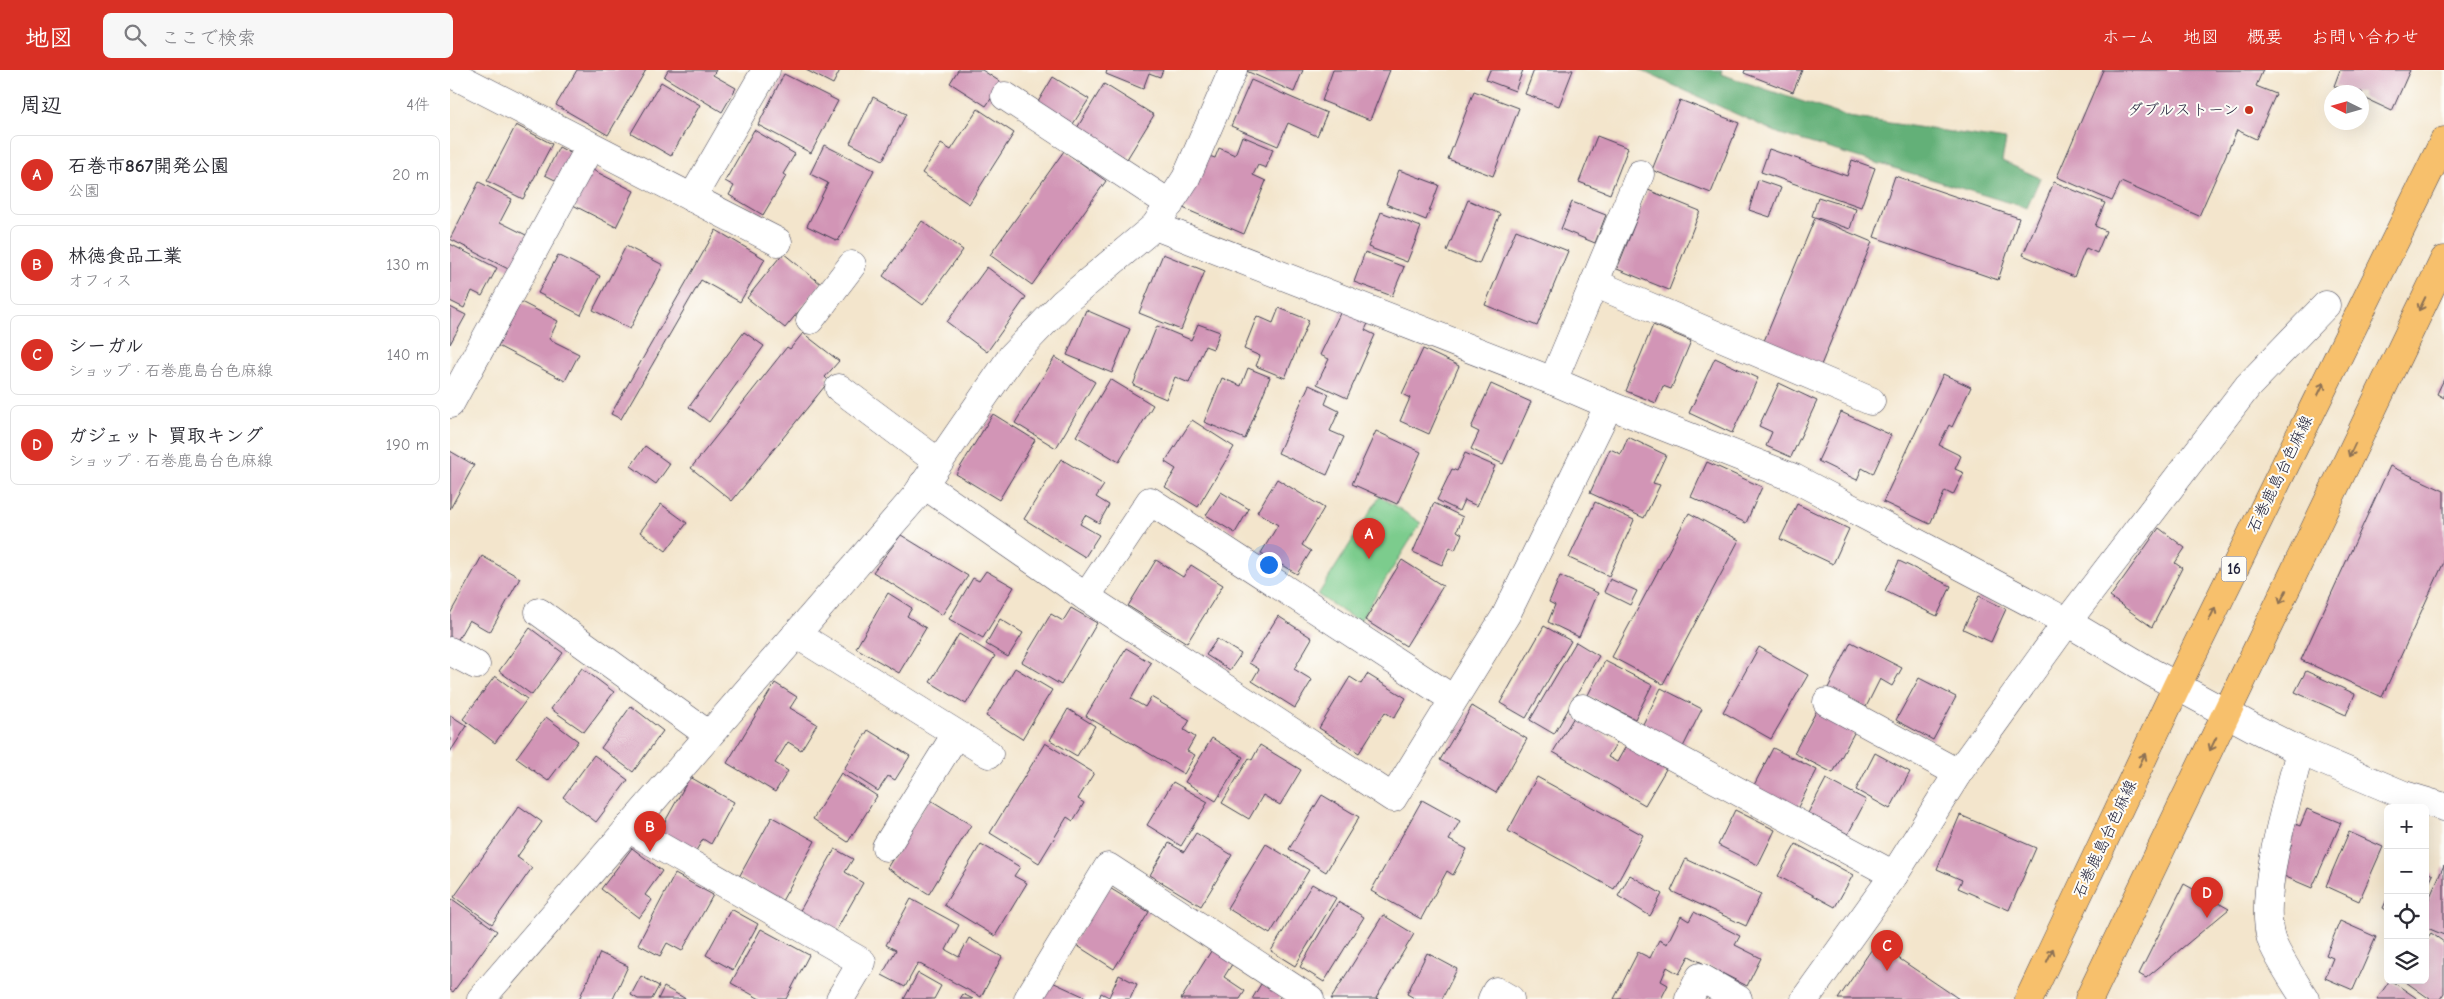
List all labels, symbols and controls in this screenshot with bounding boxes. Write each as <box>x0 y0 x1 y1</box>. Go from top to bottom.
search box <box>103 13 453 58</box>
icon: search <box>121 21 149 49</box>
text: 地図 <box>25 24 73 52</box>
text: ここで検索 <box>161 27 256 49</box>
text: ホーム <box>2102 27 2155 48</box>
text: 地図 <box>2183 27 2219 48</box>
text: 概要 <box>2247 27 2283 48</box>
text: お問い合わせ <box>2311 27 2419 48</box>
north arrow <box>2324 85 2369 130</box>
text: 周辺 <box>20 93 62 117</box>
text: 4件 <box>406 96 430 114</box>
place label: ダブルストーン <box>2127 101 2239 119</box>
marker: ダブルストーン <box>2243 104 2255 116</box>
text: 石巻市867開発公園 <box>68 155 229 177</box>
text: A <box>33 166 41 184</box>
text: 20 m <box>392 166 429 184</box>
text: 公園 <box>68 182 100 200</box>
text: 林徳食品工業 <box>68 245 182 267</box>
text: B <box>32 256 42 274</box>
text: 130 m <box>386 256 429 274</box>
text: オフィス <box>68 272 132 290</box>
one-way arrow <box>2417 296 2427 311</box>
text: シーガル <box>68 335 144 357</box>
text: C <box>32 346 42 364</box>
text: 140 m <box>387 346 429 364</box>
text: ショップ · 石巻鹿島台色麻線 <box>68 362 273 380</box>
one-way arrow <box>2317 382 2326 397</box>
street label: 石巻鹿島台色麻線 <box>2244 413 2316 535</box>
text: ガジェット 買取キング <box>68 425 263 447</box>
text: D <box>32 436 42 454</box>
text: 190 m <box>386 436 429 454</box>
one-way arrow <box>2347 442 2357 457</box>
text: ショップ · 石巻鹿島台色麻線 <box>68 452 273 470</box>
pin: A <box>1353 518 1385 559</box>
your location <box>1256 552 1282 578</box>
road number: 16 <box>2222 556 2246 582</box>
one-way arrow <box>2278 589 2287 604</box>
one-way arrow <box>2208 607 2217 622</box>
one-way arrow <box>2208 736 2217 751</box>
one-way arrow <box>2138 753 2147 768</box>
street label: 石巻鹿島台色麻線 <box>2070 777 2140 901</box>
map controls <box>2384 804 2429 984</box>
button: + <box>2384 804 2429 849</box>
pin: B <box>634 811 666 852</box>
button: − <box>2384 849 2429 894</box>
pin: D <box>2191 877 2223 918</box>
button: locate <box>2384 894 2429 939</box>
pin: C <box>1871 930 1903 971</box>
button: layers <box>2384 939 2429 984</box>
one-way arrow <box>2046 948 2055 963</box>

